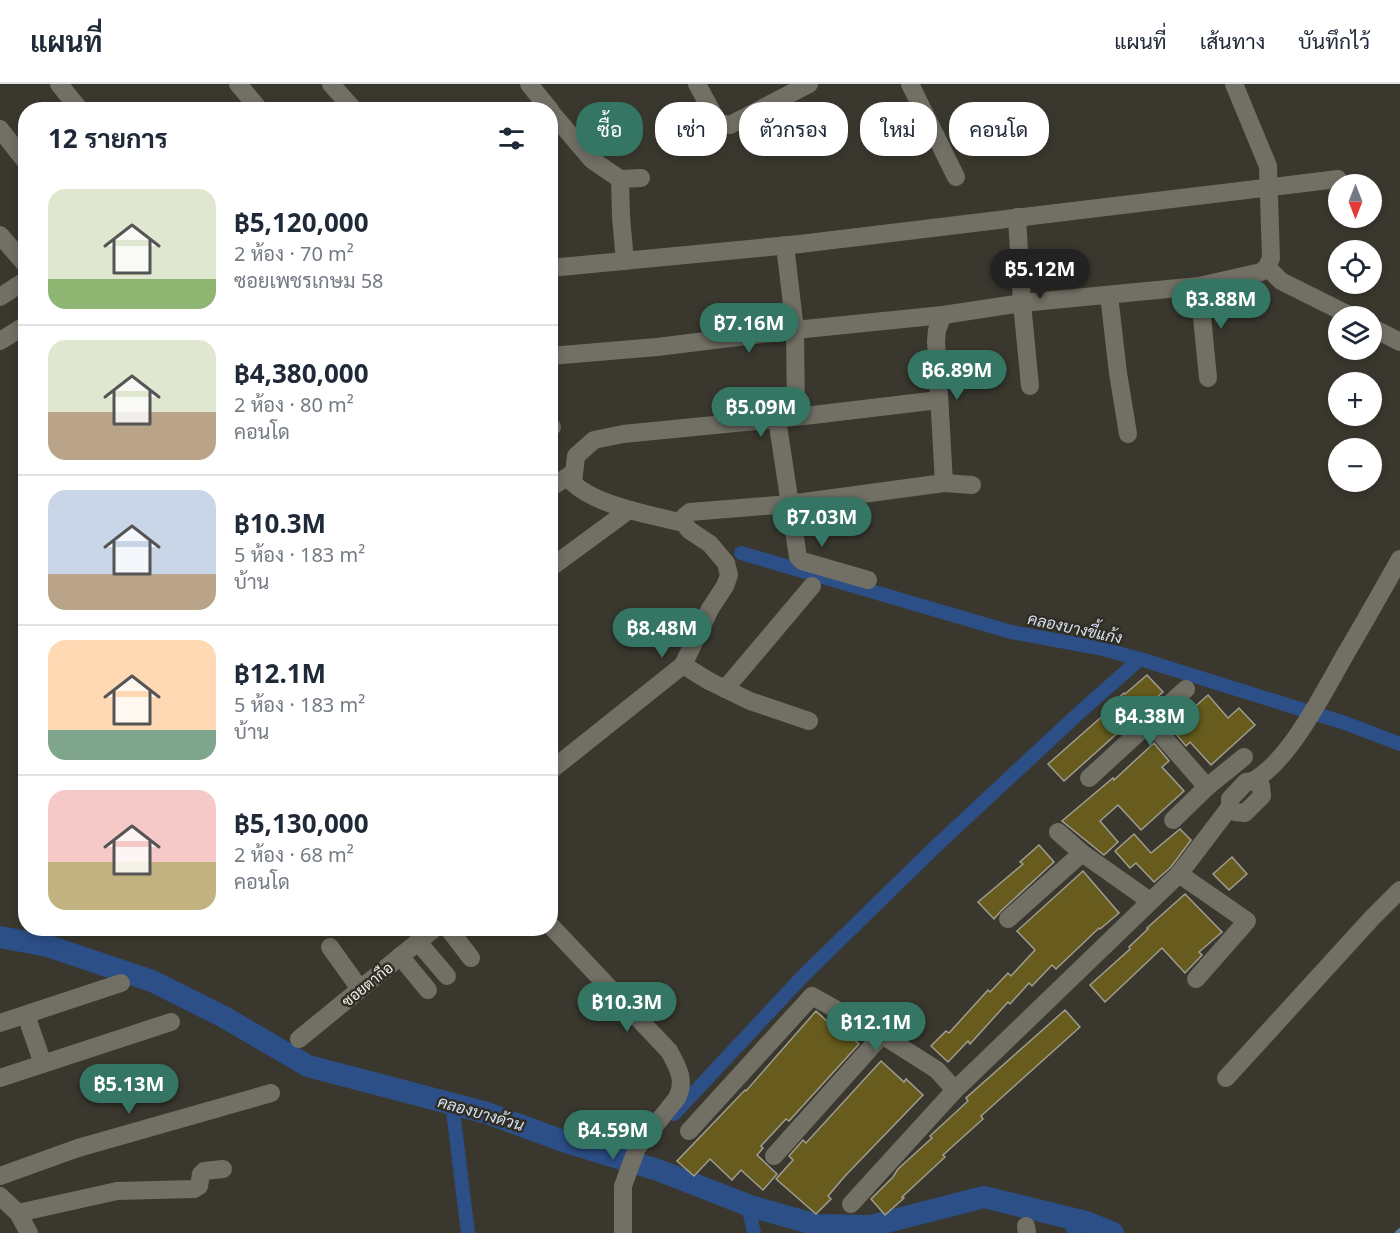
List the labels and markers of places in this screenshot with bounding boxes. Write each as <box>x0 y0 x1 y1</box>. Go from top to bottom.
pin: ฿5.12M <box>991 249 1089 300</box>
pin: ฿3.88M <box>1172 279 1270 330</box>
pin: ฿7.16M <box>700 303 798 354</box>
pin: ฿6.89M <box>908 350 1006 401</box>
pin: ฿5.09M <box>712 387 810 438</box>
pin: ฿7.03M <box>773 497 871 548</box>
pin: ฿8.48M <box>613 608 711 659</box>
pin: ฿4.38M <box>1101 696 1199 747</box>
pin: ฿10.3M <box>578 982 676 1033</box>
pin: ฿12.1M <box>827 1002 925 1053</box>
pin: ฿5.13M <box>80 1064 178 1115</box>
pin: ฿4.59M <box>564 1110 662 1161</box>

